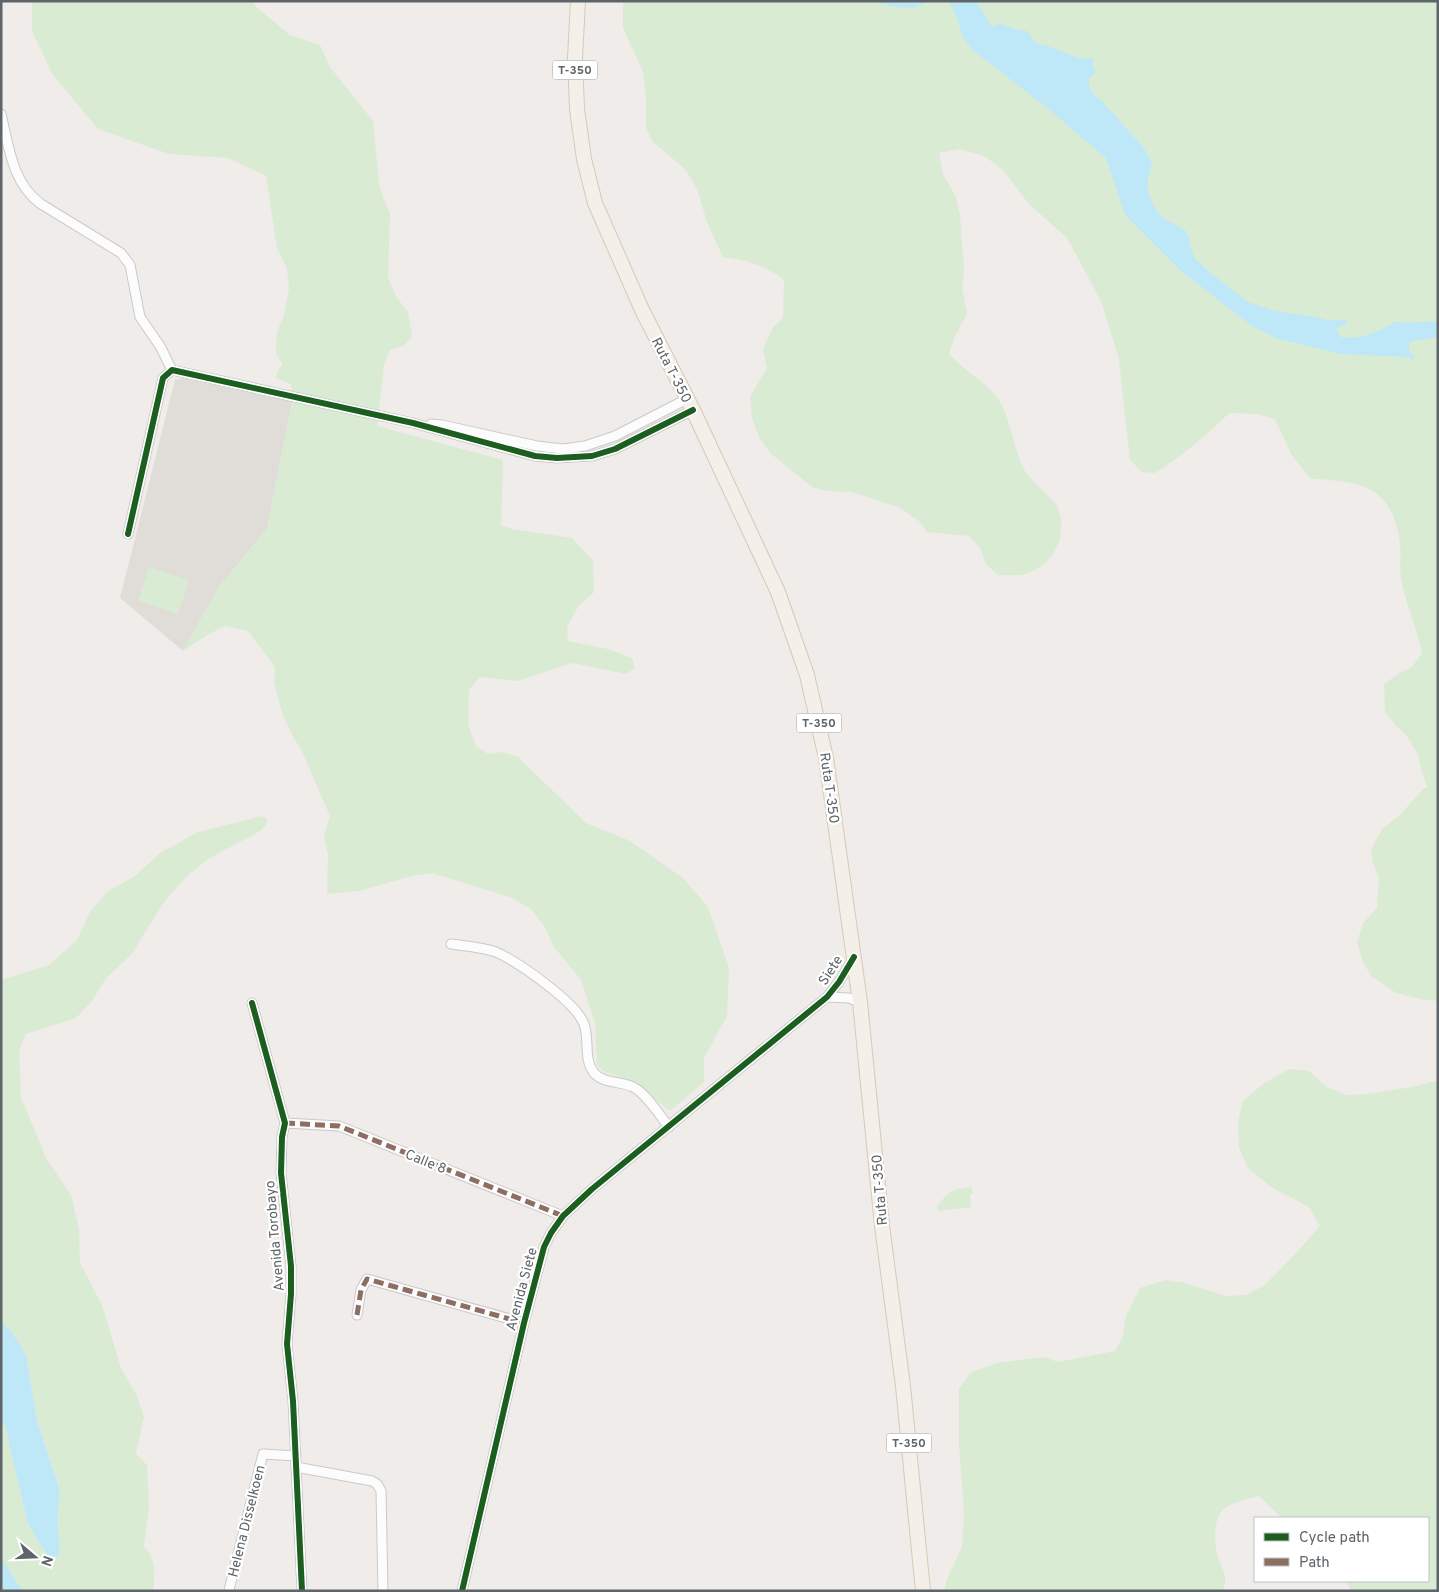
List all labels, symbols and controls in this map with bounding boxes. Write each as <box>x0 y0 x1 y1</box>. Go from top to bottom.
road number: T-350 <box>552 60 598 80</box>
street label: Ruta T-350 <box>647 335 694 406</box>
road number: T-350 <box>796 714 842 732</box>
street label: Ruta T-350 <box>815 752 842 825</box>
street label: Siete <box>815 953 847 989</box>
street label: Calle 8 <box>402 1146 449 1178</box>
street label: Ruta T-350 <box>869 1154 892 1226</box>
street label: Avenida Torobayo <box>262 1180 289 1292</box>
street label: Avenida Siete <box>503 1246 542 1333</box>
road number: T-350 <box>886 1434 932 1452</box>
street label: Helena Disselkoen <box>225 1463 270 1579</box>
legend <box>1254 1517 1429 1582</box>
text: Cycle path <box>1299 1529 1370 1548</box>
north arrow <box>10 1532 60 1582</box>
text: N <box>36 1553 56 1568</box>
text: Path <box>1299 1554 1330 1573</box>

